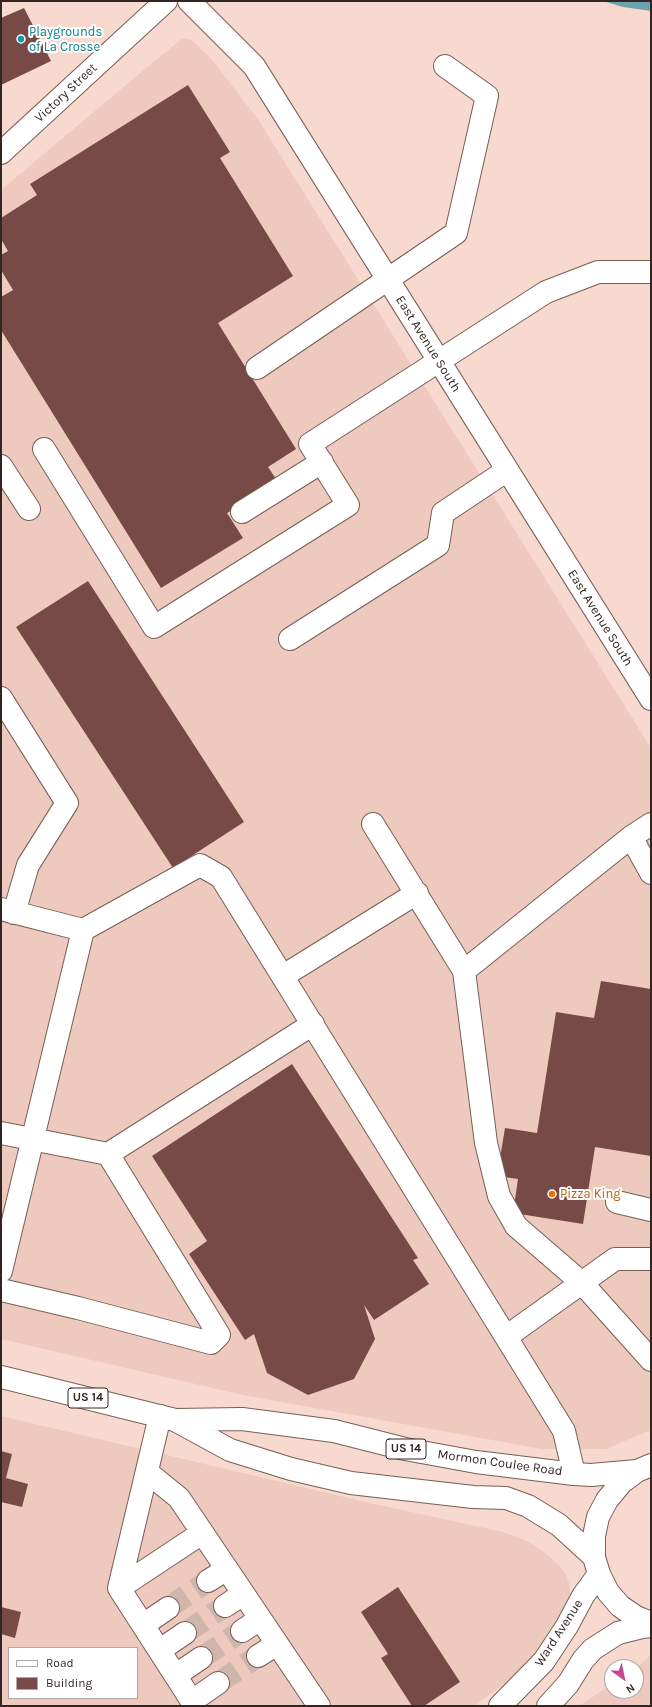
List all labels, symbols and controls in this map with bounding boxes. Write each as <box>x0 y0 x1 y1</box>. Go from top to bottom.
place label: Playgrounds of La Crosse <box>29 24 102 55</box>
marker: Playgrounds of La Crosse <box>16 34 26 44</box>
street label: Victory Street <box>32 60 100 126</box>
street label: East Avenue South <box>392 293 464 395</box>
street label: East Avenue South <box>564 567 636 669</box>
place label: Pizza King <box>560 1186 621 1202</box>
marker: Pizza King <box>547 1189 557 1199</box>
road number: US 14 <box>68 1388 108 1408</box>
road number: US 14 <box>386 1439 426 1459</box>
street label: Mormon Coulee Road <box>437 1447 563 1479</box>
street label: Ward Avenue <box>532 1597 586 1669</box>
legend <box>8 1647 138 1699</box>
text: Road <box>46 1656 74 1670</box>
north arrow <box>604 1659 644 1699</box>
text: Building <box>46 1676 92 1690</box>
text: N <box>623 1681 637 1696</box>

